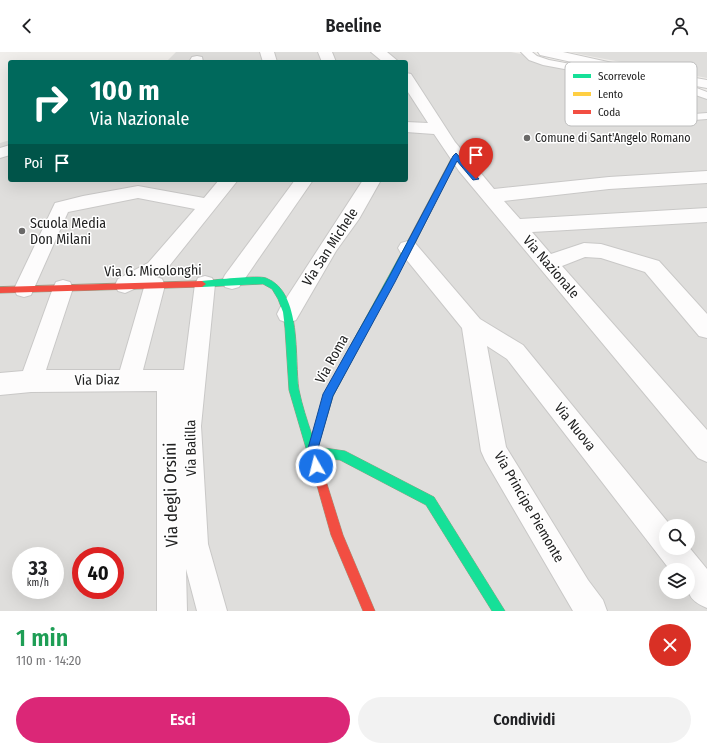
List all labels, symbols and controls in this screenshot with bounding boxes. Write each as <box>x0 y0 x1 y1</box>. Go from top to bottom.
icon: back <box>16 15 38 37</box>
text: Beeline <box>325 15 382 37</box>
icon: person <box>669 15 691 37</box>
legend <box>565 62 697 126</box>
text: Scorrevole <box>598 70 645 83</box>
text: 100 m <box>90 74 160 107</box>
icon: right <box>24 76 76 128</box>
text: Lento <box>598 88 623 101</box>
text: Coda <box>598 106 620 119</box>
text: Via Nazionale <box>90 108 189 130</box>
place label: Comune di Sant'Angelo Romano <box>535 131 691 145</box>
marker: Comune di Sant'Angelo Romano <box>522 133 532 143</box>
pin <box>459 138 493 179</box>
icon: arrive <box>465 144 487 166</box>
icon: arrive <box>51 152 73 174</box>
text: Poi <box>24 154 43 172</box>
street label: Via San Michele <box>298 205 362 289</box>
place label: Scuola Media Don Milani <box>30 215 106 248</box>
marker: Scuola Media Don Milani <box>17 226 27 236</box>
street label: Via Nazionale <box>519 232 583 302</box>
street label: Via G. Micolonghi <box>104 262 202 280</box>
street label: Via Roma <box>312 331 352 386</box>
street label: Via Diaz <box>74 371 120 389</box>
street label: Via Nuova <box>551 400 600 455</box>
street label: Via Balilla <box>182 419 200 476</box>
street label: Via degli Orsini <box>160 442 182 548</box>
position arrow <box>295 445 337 487</box>
street label: Via Principe Piemonte <box>490 448 568 566</box>
map controls <box>659 519 695 599</box>
button: search <box>659 519 695 555</box>
speed limit sign: 40 <box>72 547 124 599</box>
text: 33 <box>29 556 47 580</box>
button: layers <box>659 563 695 599</box>
text: km/h <box>27 577 49 589</box>
text: 1 min <box>16 624 68 652</box>
button: close <box>649 624 691 666</box>
text: 110 m · 14:20 <box>16 653 81 668</box>
button: Esci <box>16 697 350 743</box>
button: Condividi <box>358 697 691 743</box>

